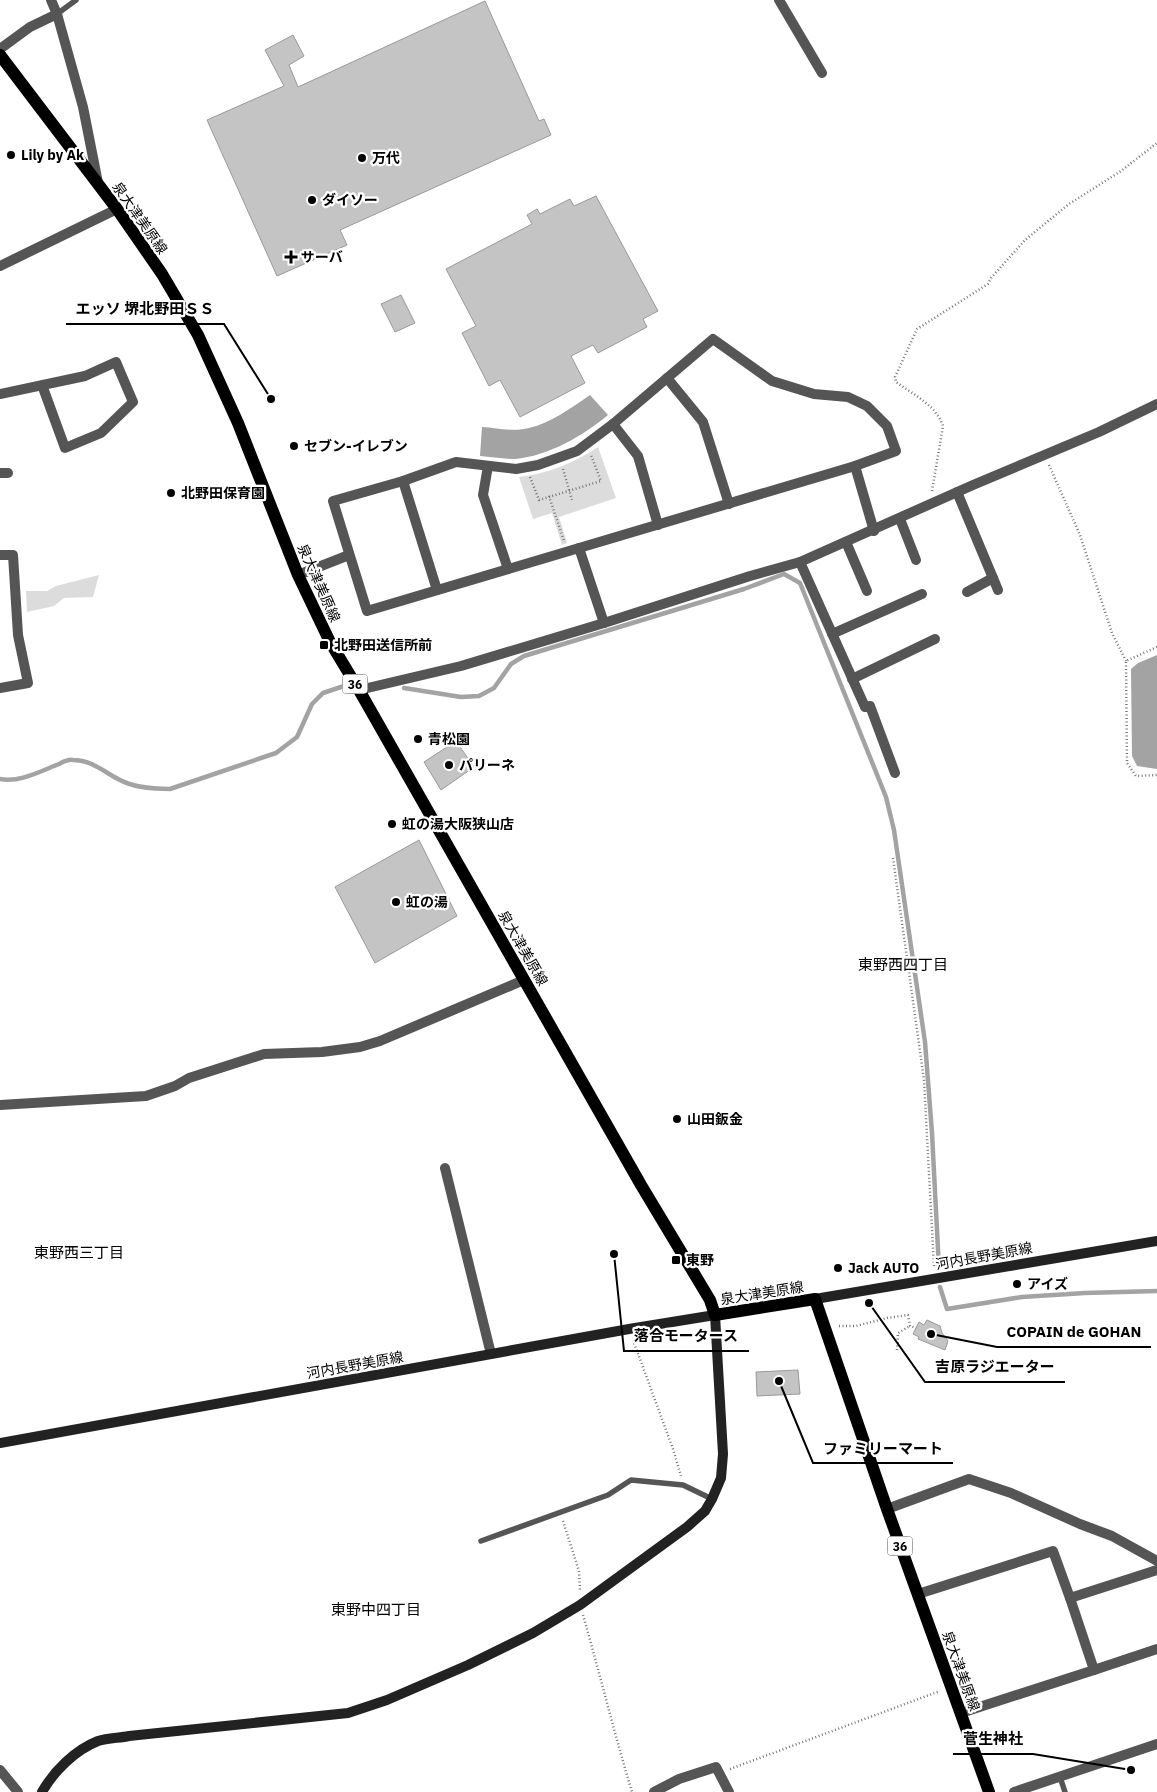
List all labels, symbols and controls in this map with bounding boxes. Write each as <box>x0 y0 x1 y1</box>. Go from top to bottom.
place label: Lily by Ak <box>21 146 85 164</box>
marker: Lily by Ak <box>5 149 17 161</box>
place label: 万代 <box>372 149 400 167</box>
marker: 万代 <box>356 152 368 164</box>
street label: 泉大津美原線 <box>109 178 171 258</box>
place label: ダイソー <box>322 191 378 209</box>
marker: ダイソー <box>306 194 318 206</box>
place label: サーバ <box>301 248 343 266</box>
marker: サーバ <box>285 251 297 263</box>
callout: エッソ 堺北野田ＳＳ <box>66 294 224 324</box>
text: エッソ 堺北野田ＳＳ <box>76 299 214 318</box>
place label: セブン-イレブン <box>304 437 408 455</box>
marker: セブン-イレブン <box>288 440 300 452</box>
place label: 北野田保育園 <box>181 484 265 502</box>
marker: 北野田保育園 <box>165 487 177 499</box>
street label: 泉大津美原線 <box>294 541 344 625</box>
place label: 北野田送信所前 <box>334 636 432 654</box>
marker: 北野田送信所前 <box>318 639 330 651</box>
road number: 36 <box>342 674 368 694</box>
place label: 青松園 <box>428 730 470 748</box>
marker: 青松園 <box>412 733 424 745</box>
place label: パリーネ <box>459 756 515 774</box>
marker: パリーネ <box>443 759 455 771</box>
place label: 虹の湯大阪狭山店 <box>402 815 514 833</box>
marker: 虹の湯大阪狭山店 <box>386 818 398 830</box>
place label: 虹の湯 <box>406 893 448 911</box>
marker: 虹の湯 <box>390 896 402 908</box>
street label: 泉大津美原線 <box>494 907 552 989</box>
district label: 東野西四丁目 <box>858 955 948 974</box>
place label: 山田鈑金 <box>687 1110 743 1128</box>
marker: 山田鈑金 <box>671 1113 683 1125</box>
street label: 河内長野美原線 <box>934 1239 1034 1273</box>
district label: 東野西三丁目 <box>34 1243 124 1262</box>
place label: 東野 <box>686 1251 714 1269</box>
marker: 東野 <box>670 1254 682 1266</box>
place label: Jack AUTO <box>848 1259 919 1277</box>
marker: Jack AUTO <box>832 1262 844 1274</box>
place label: アイズ <box>1027 1275 1068 1293</box>
street label: 泉大津美原線 <box>719 1278 805 1308</box>
marker: アイズ <box>1011 1278 1023 1290</box>
callout: COPAIN de GOHAN <box>997 1317 1151 1347</box>
callout: 落合モータース <box>624 1321 749 1351</box>
text: COPAIN de GOHAN <box>1007 1322 1141 1341</box>
text: 落合モータース <box>634 1326 738 1345</box>
street label: 河内長野美原線 <box>305 1348 405 1382</box>
callout: 吉原ラジエーター <box>925 1352 1065 1382</box>
text: 吉原ラジエーター <box>935 1357 1055 1376</box>
callout: ファミリーマート <box>813 1433 953 1463</box>
text: ファミリーマート <box>823 1439 943 1458</box>
road number: 36 <box>888 1536 912 1555</box>
district label: 東野中四丁目 <box>331 1600 421 1619</box>
street label: 泉大津美原線 <box>938 1628 984 1714</box>
callout: 菅生神社 <box>953 1724 1033 1754</box>
text: 菅生神社 <box>963 1729 1023 1748</box>

